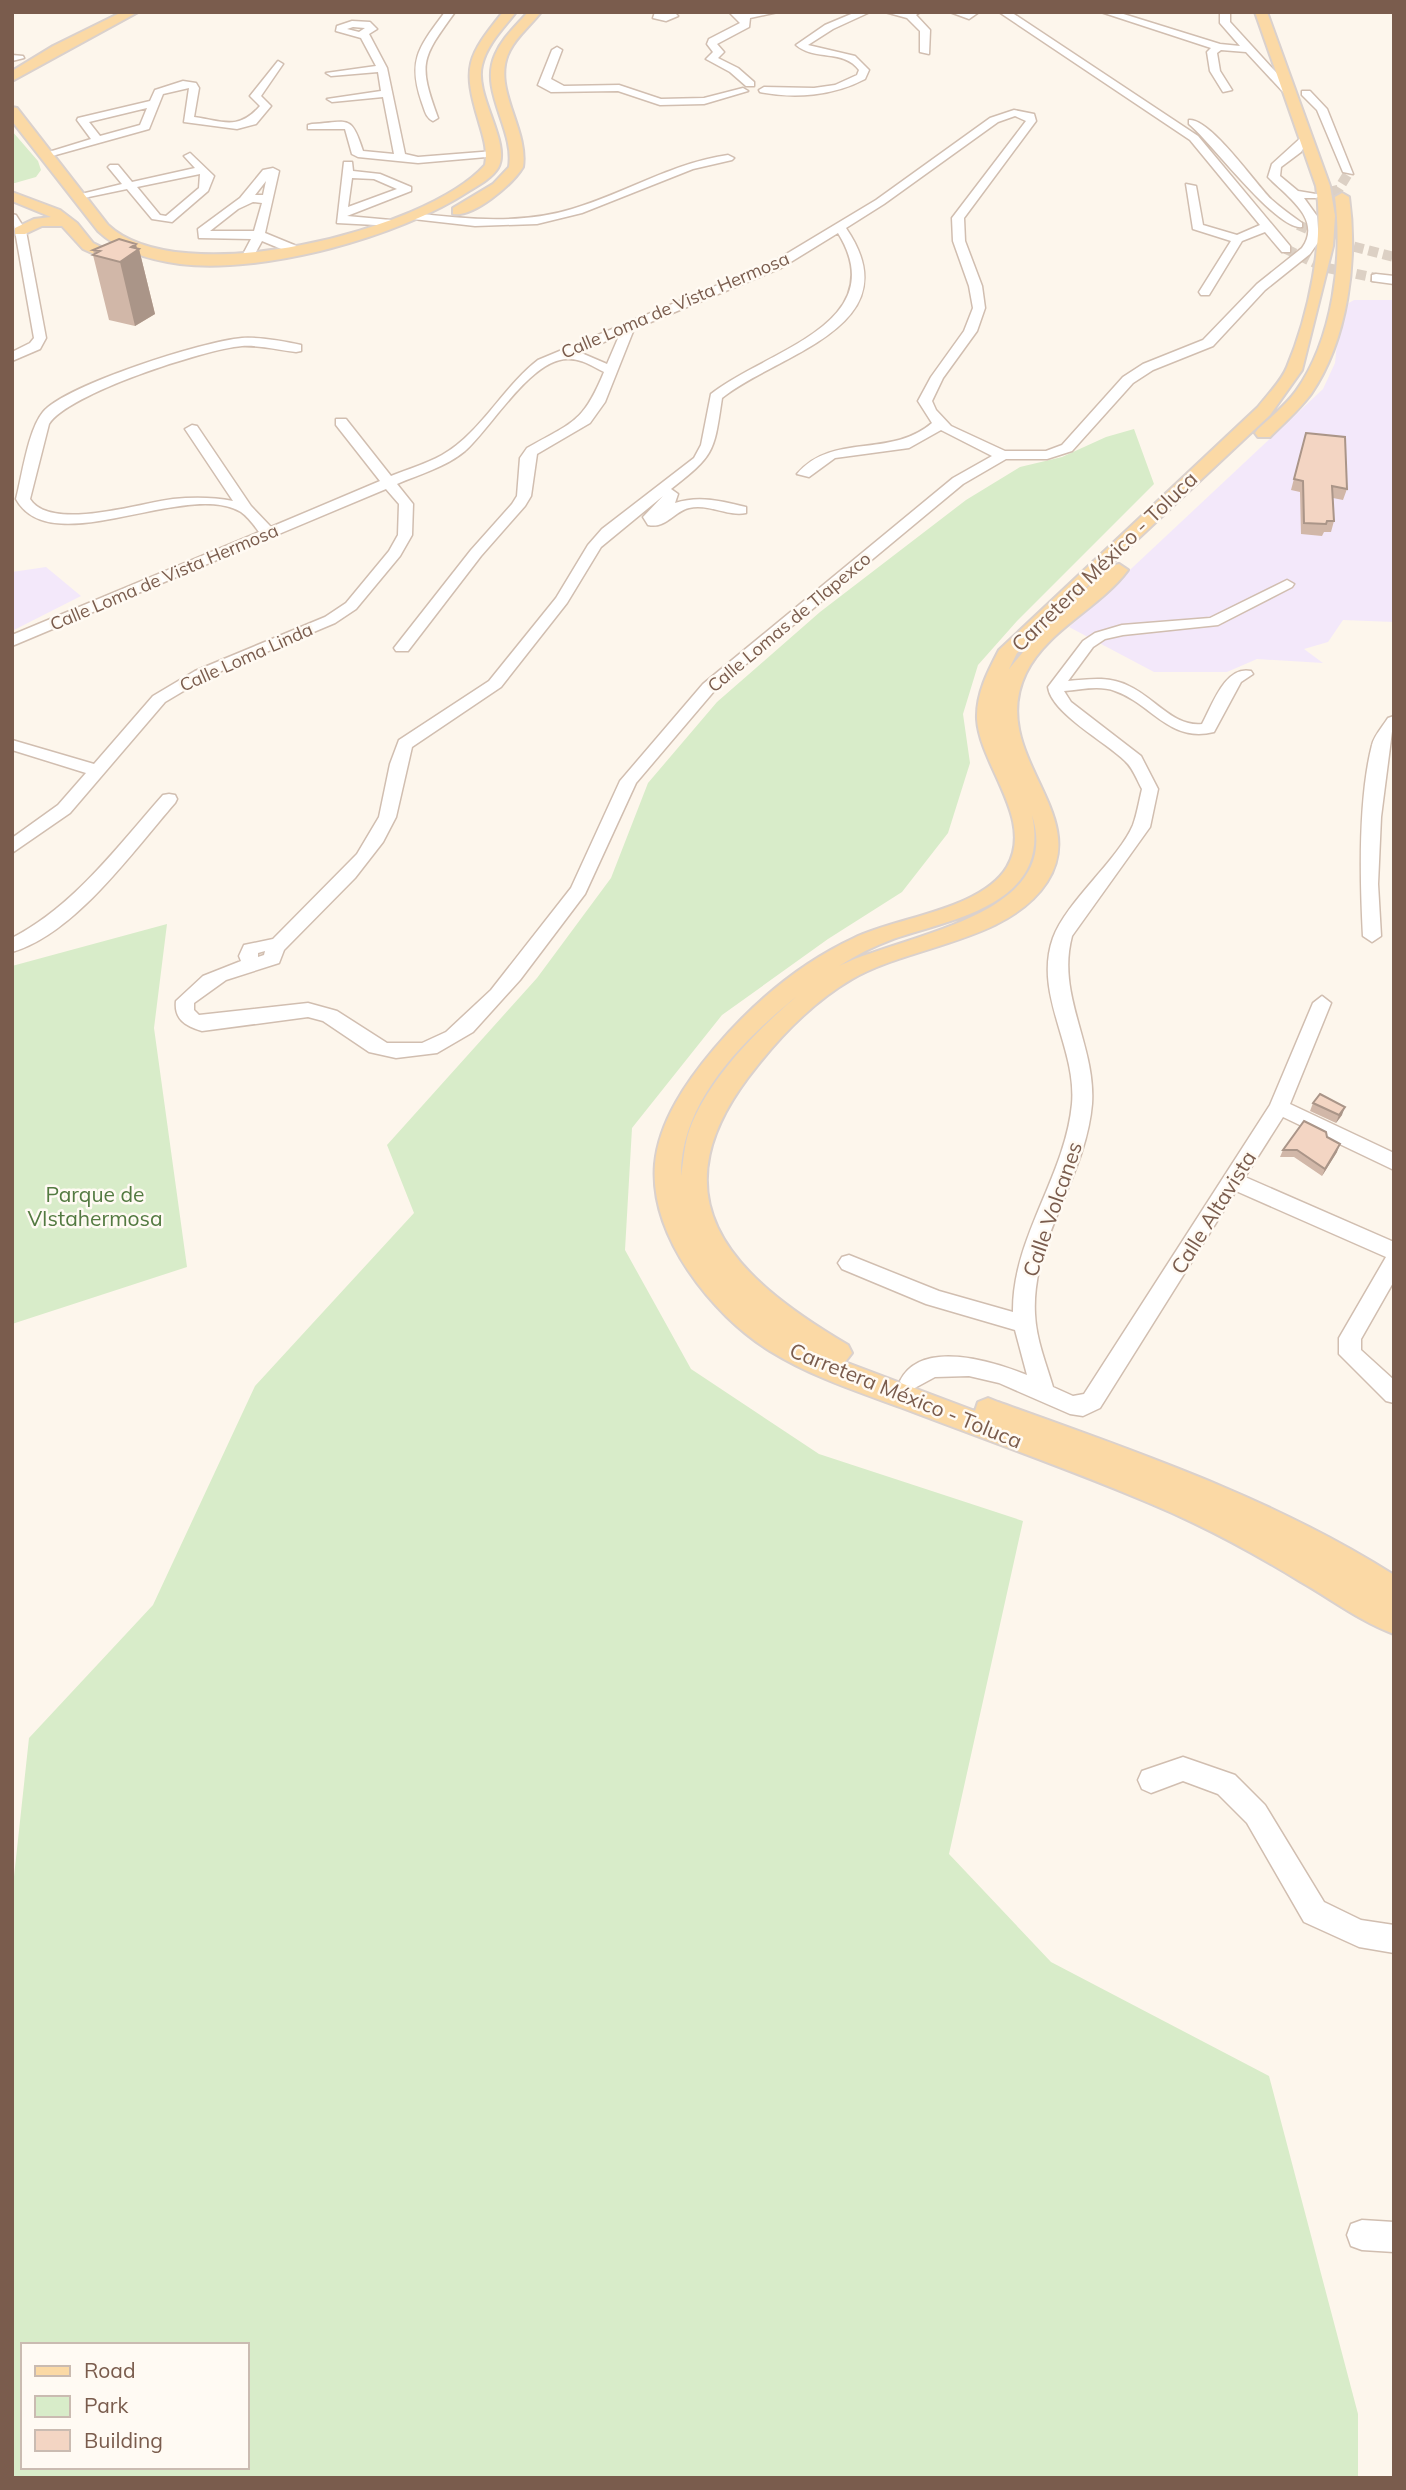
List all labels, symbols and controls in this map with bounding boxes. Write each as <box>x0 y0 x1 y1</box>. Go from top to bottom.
street label: Calle Loma de Vista Hermosa <box>557 246 793 364</box>
street label: Carretera México - Toluca <box>1006 465 1202 657</box>
street label: Calle Loma de Vista Hermosa <box>46 518 282 636</box>
street label: Calle Lomas de Tlapexco <box>703 547 875 697</box>
street label: Calle Loma Linda <box>176 617 316 697</box>
street label: Calle Volcanes <box>1017 1138 1087 1280</box>
street label: Calle Altavista <box>1165 1146 1261 1278</box>
park label: Parque de VIstahermosa <box>27 1181 163 1231</box>
street label: Carretera México - Toluca <box>786 1336 1026 1454</box>
legend <box>21 2343 248 2469</box>
text: Road <box>84 2357 135 2383</box>
text: Park <box>84 2392 128 2418</box>
text: Building <box>84 2427 163 2453</box>

